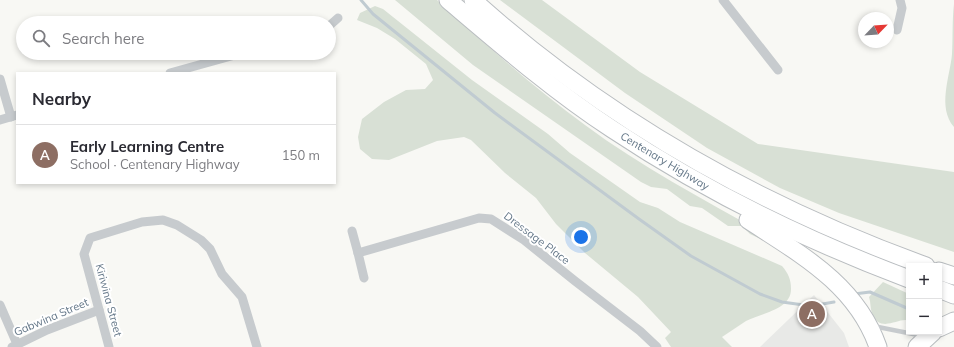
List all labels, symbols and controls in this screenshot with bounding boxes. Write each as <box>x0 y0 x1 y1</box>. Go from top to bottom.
north arrow <box>858 12 894 48</box>
search box <box>16 16 336 60</box>
icon: search <box>30 27 52 49</box>
text: Search here <box>62 29 144 48</box>
text: Nearby <box>32 88 91 109</box>
street label: Centenary Highway <box>618 129 712 193</box>
text: Early Learning Centre <box>70 137 224 156</box>
text: A <box>40 147 50 163</box>
text: 150 m <box>282 147 320 163</box>
text: School · Centenary Highway <box>70 156 240 172</box>
street label: Dressage Place <box>501 209 573 267</box>
your location <box>571 227 591 247</box>
street label: Kiriwina Street <box>93 262 125 338</box>
map controls <box>906 263 942 335</box>
button: + <box>906 263 942 299</box>
street label: Gabwina Street <box>12 295 91 339</box>
pin: A <box>799 299 825 329</box>
button: − <box>906 299 942 335</box>

